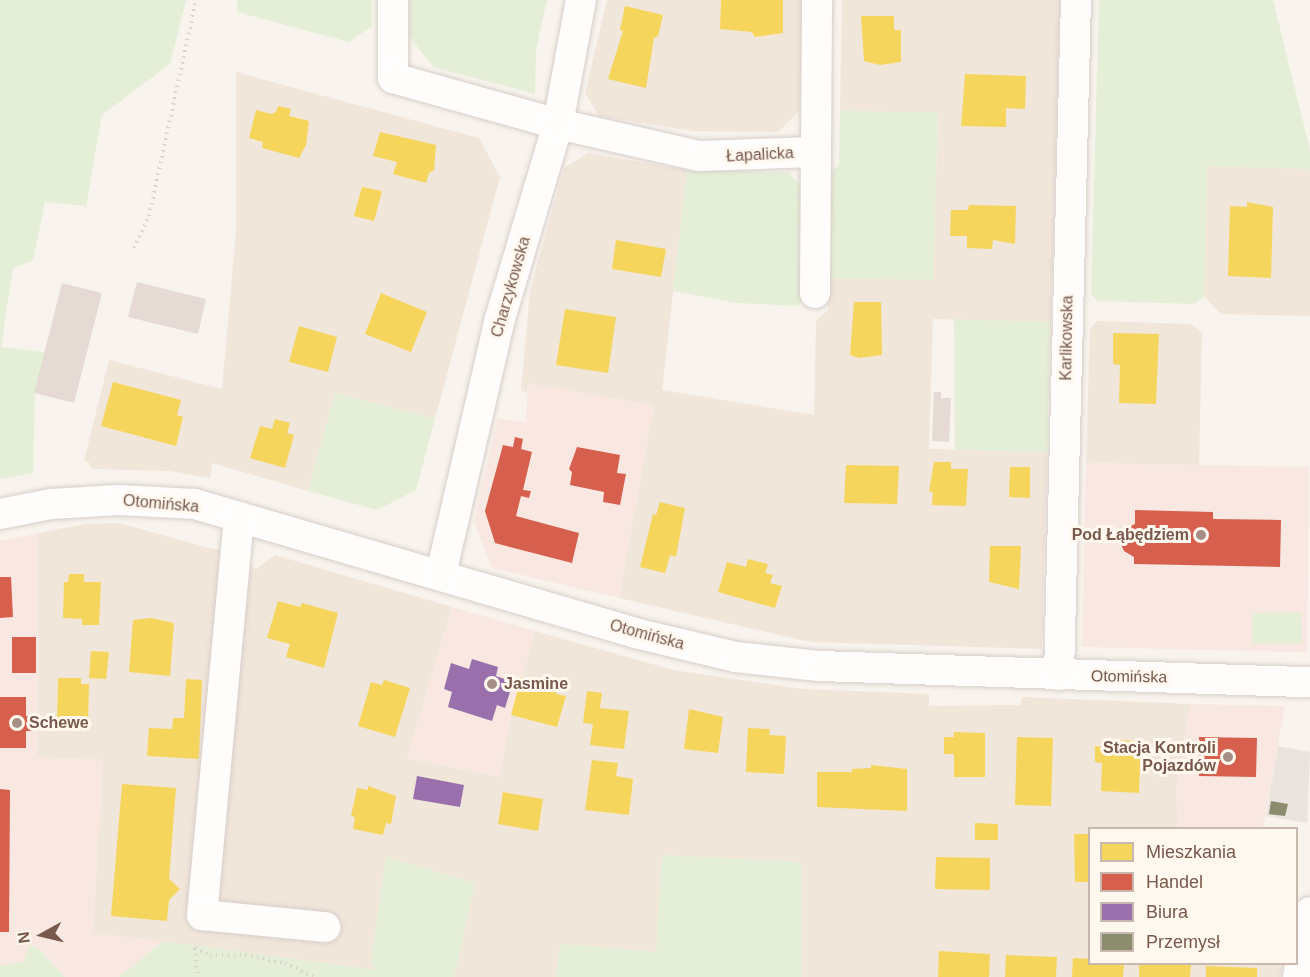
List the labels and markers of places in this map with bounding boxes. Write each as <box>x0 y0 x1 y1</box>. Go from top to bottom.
place label: Pod Łąbędziem <box>1072 525 1189 545</box>
marker: Pod Łąbędziem <box>1194 528 1208 542</box>
place label: Jasmine <box>504 674 568 694</box>
marker: Jasmine <box>485 677 499 691</box>
place label: Schewe <box>29 713 89 733</box>
marker: Schewe <box>10 716 24 730</box>
place label: Stacja Kontroli Pojazdów <box>1103 738 1216 776</box>
marker: Stacja Kontroli Pojazdów <box>1221 750 1235 764</box>

